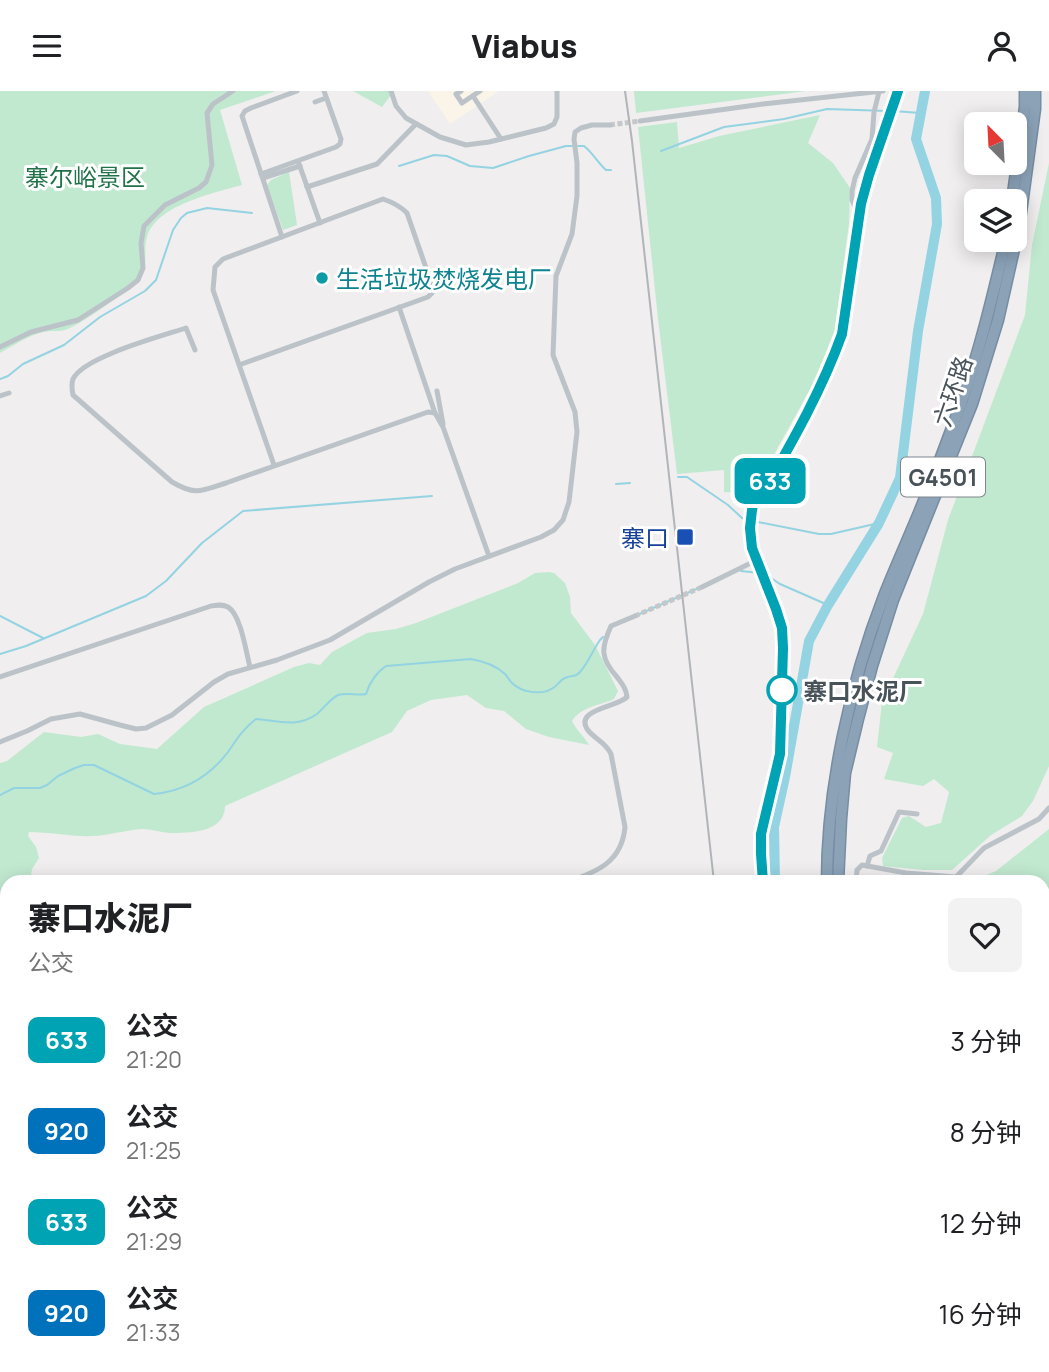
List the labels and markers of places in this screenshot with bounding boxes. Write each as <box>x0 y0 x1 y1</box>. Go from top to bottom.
place label: 生活垃圾焚烧发电厂 <box>336 262 552 295</box>
marker: 生活垃圾焚烧发电厂 <box>314 270 330 286</box>
place label: 寨口 <box>621 521 669 554</box>
marker: 寨口 <box>675 527 695 547</box>
place label: 寨口水泥厂 <box>803 674 923 707</box>
marker: 寨口水泥厂 <box>767 675 797 705</box>

